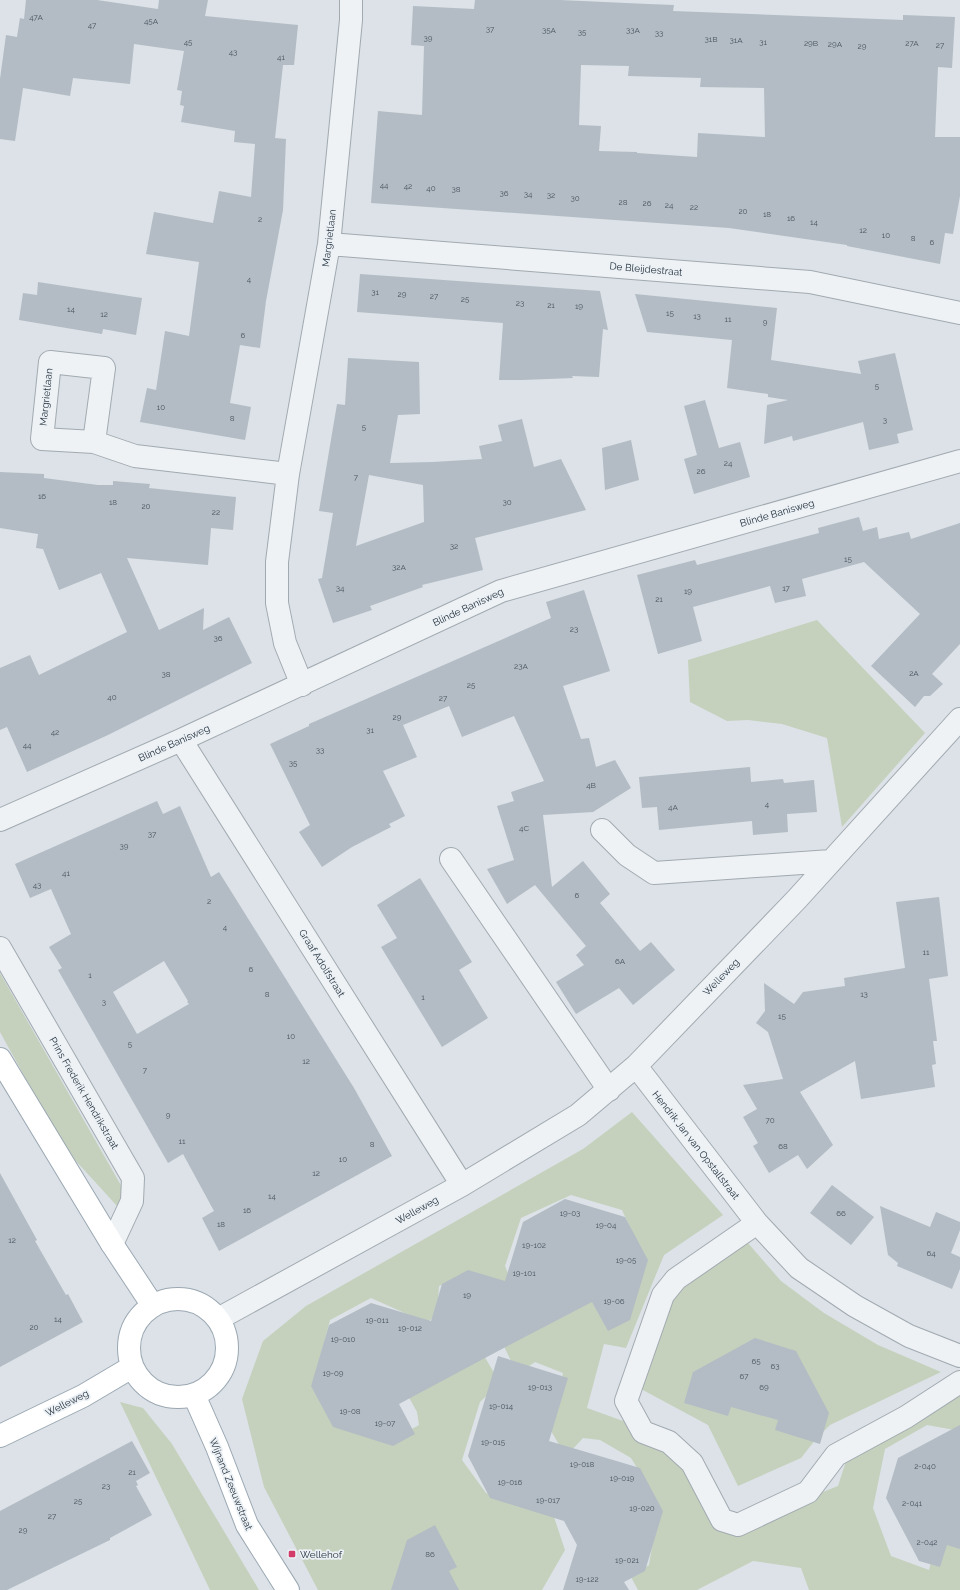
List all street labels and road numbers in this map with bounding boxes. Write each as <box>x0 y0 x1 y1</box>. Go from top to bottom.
street label: Margrietlaan <box>320 208 338 267</box>
street label: De Bleijdestraat <box>609 260 684 278</box>
street label: Margrietlaan <box>37 367 55 426</box>
street label: Blinde Banisweg <box>739 497 815 529</box>
street label: Blinde Banisweg <box>431 586 505 628</box>
street label: Blinde Banisweg <box>137 722 211 764</box>
street label: Graaf Adolfstraat <box>297 927 348 999</box>
street label: Welleweg <box>701 956 741 998</box>
street label: Prins Frederik Hendrikstraat <box>47 1035 121 1152</box>
street label: Hendrik Jan van Opstallstraat <box>650 1089 742 1202</box>
street label: Welleweg <box>394 1194 440 1226</box>
street label: Welleweg <box>44 1387 90 1419</box>
street label: Wijnand Zeeuwstraat <box>207 1436 255 1532</box>

